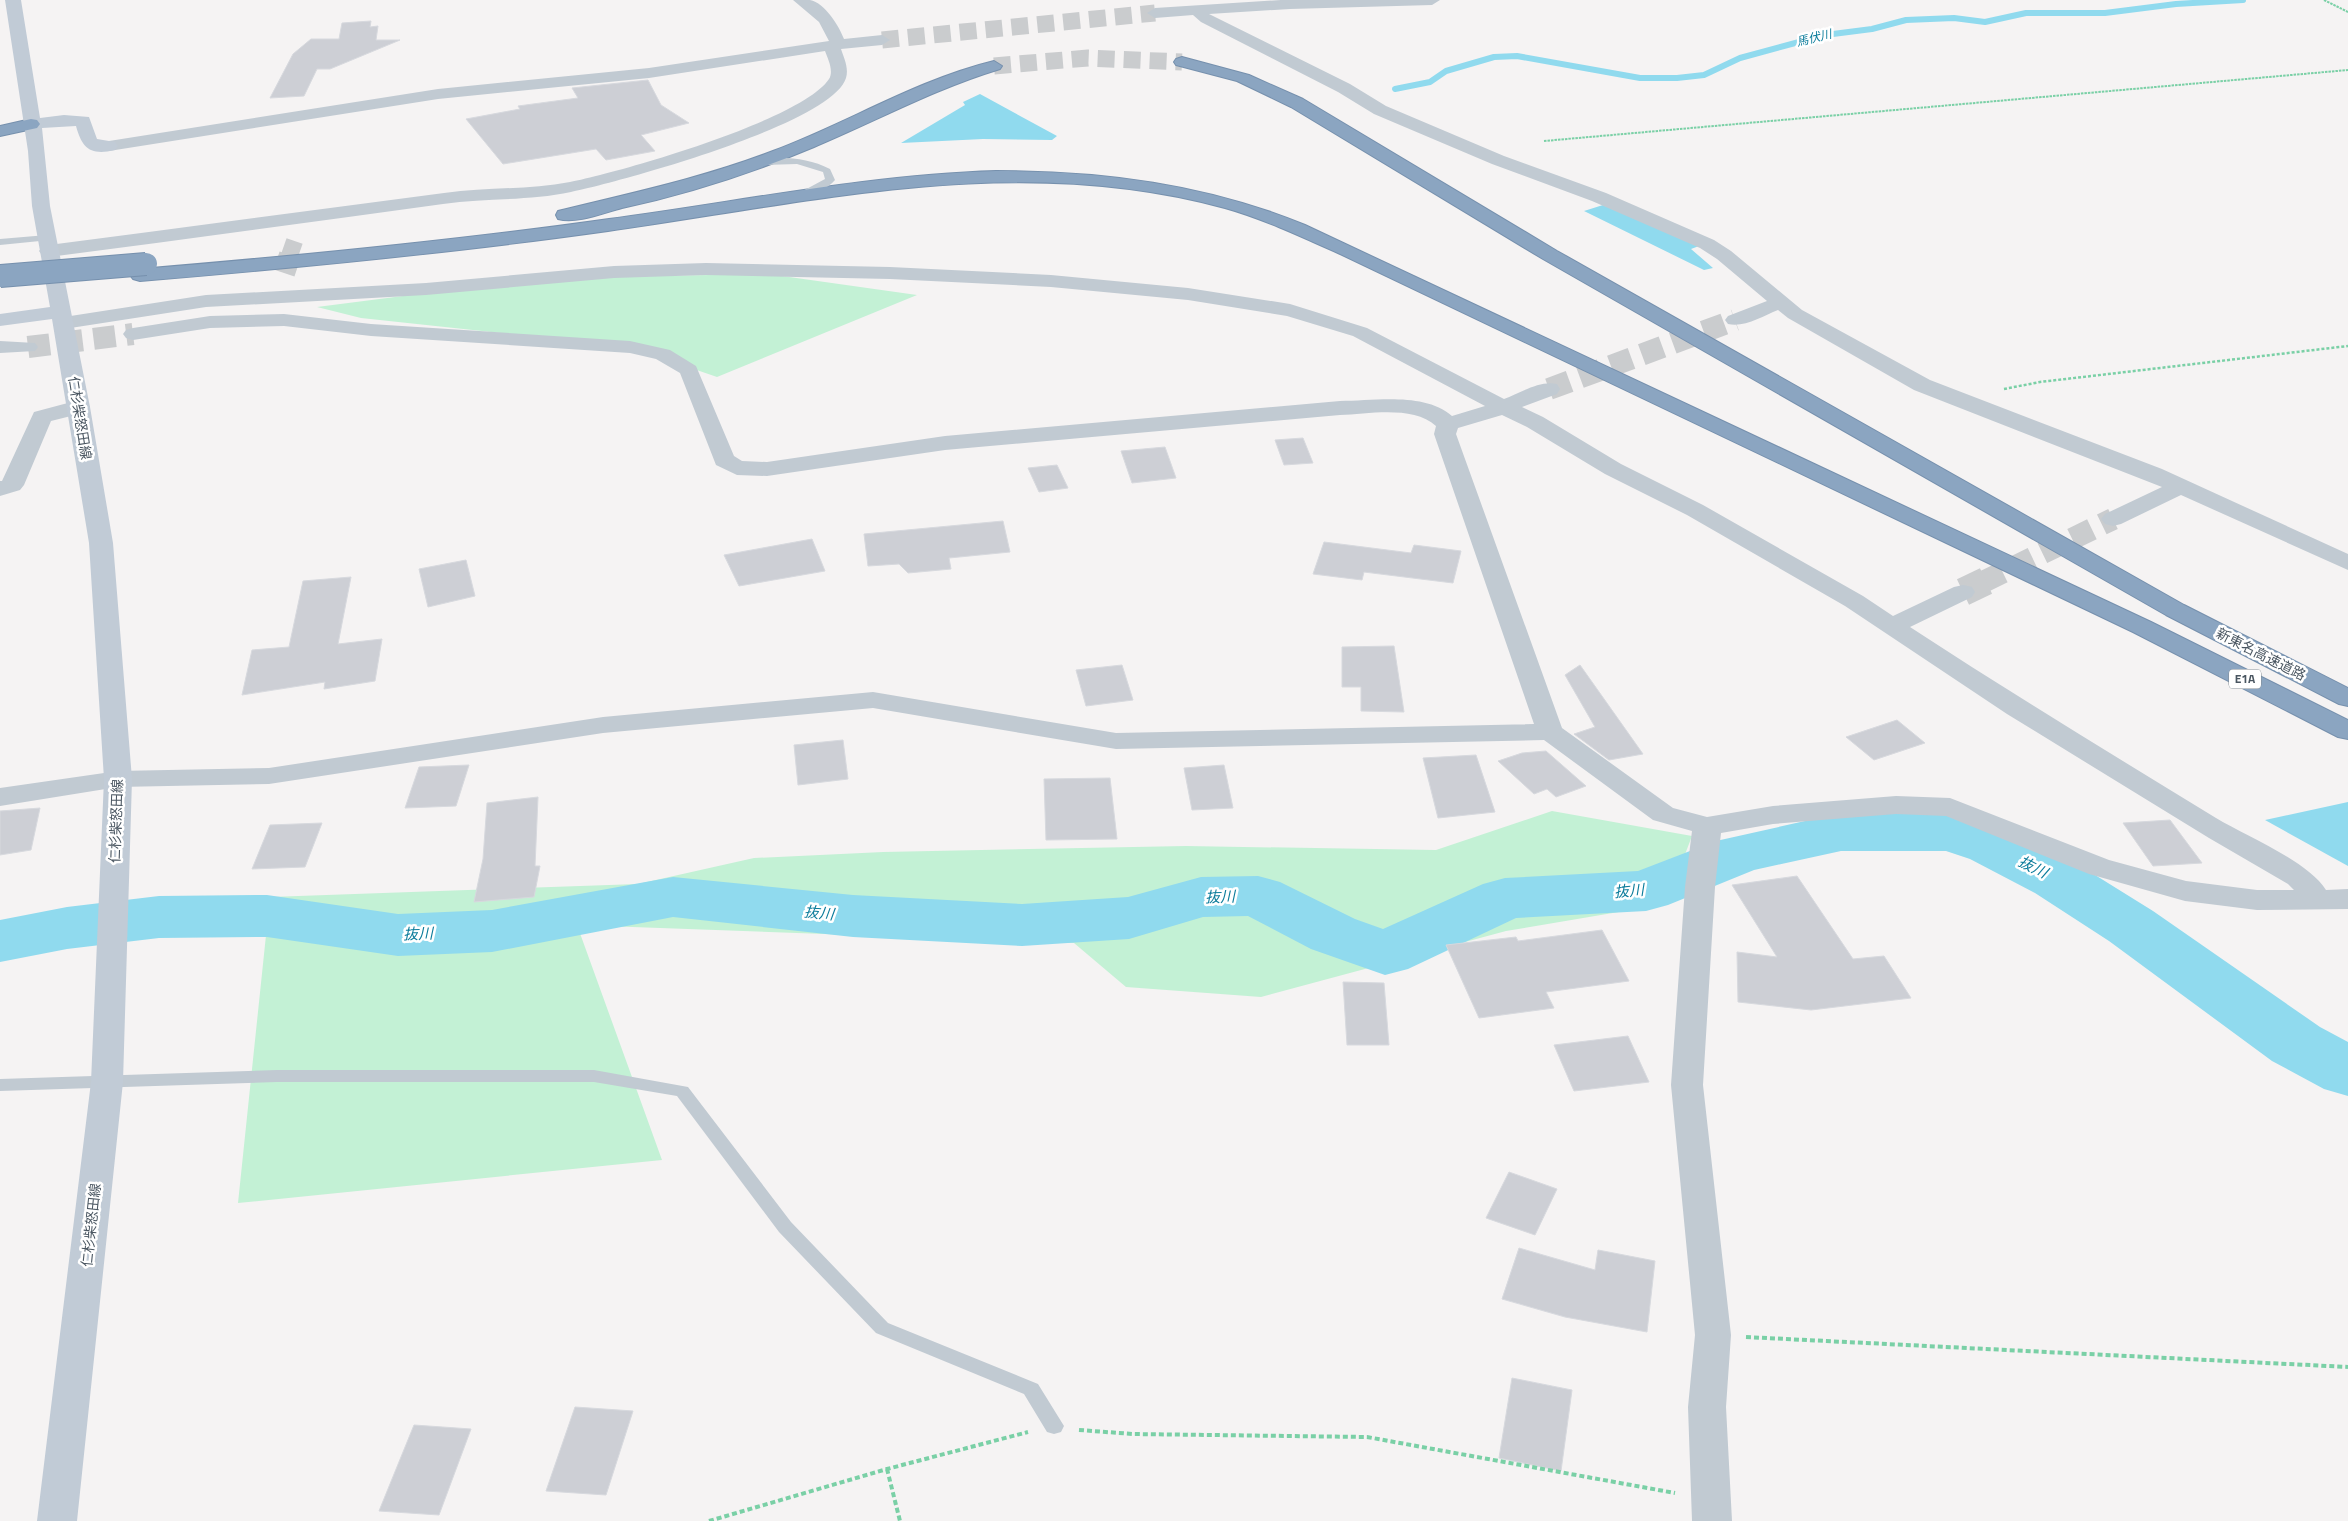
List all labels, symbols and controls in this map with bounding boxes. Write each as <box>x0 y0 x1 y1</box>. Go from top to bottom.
water label: 馬伏川 <box>1794 23 1836 51</box>
street label: 仁杉柴怒田線 <box>64 375 97 461</box>
street label: 新東名高速道路 <box>2213 622 2310 685</box>
road number: E1A <box>2229 670 2261 689</box>
street label: 仁杉柴怒田線 <box>104 779 127 863</box>
water label: 抜川 <box>2015 849 2054 885</box>
water label: 抜川 <box>1613 878 1647 903</box>
water label: 抜川 <box>1205 884 1237 909</box>
water label: 抜川 <box>803 899 837 926</box>
water label: 抜川 <box>403 921 435 946</box>
street label: 仁杉柴怒田線 <box>76 1182 105 1268</box>

